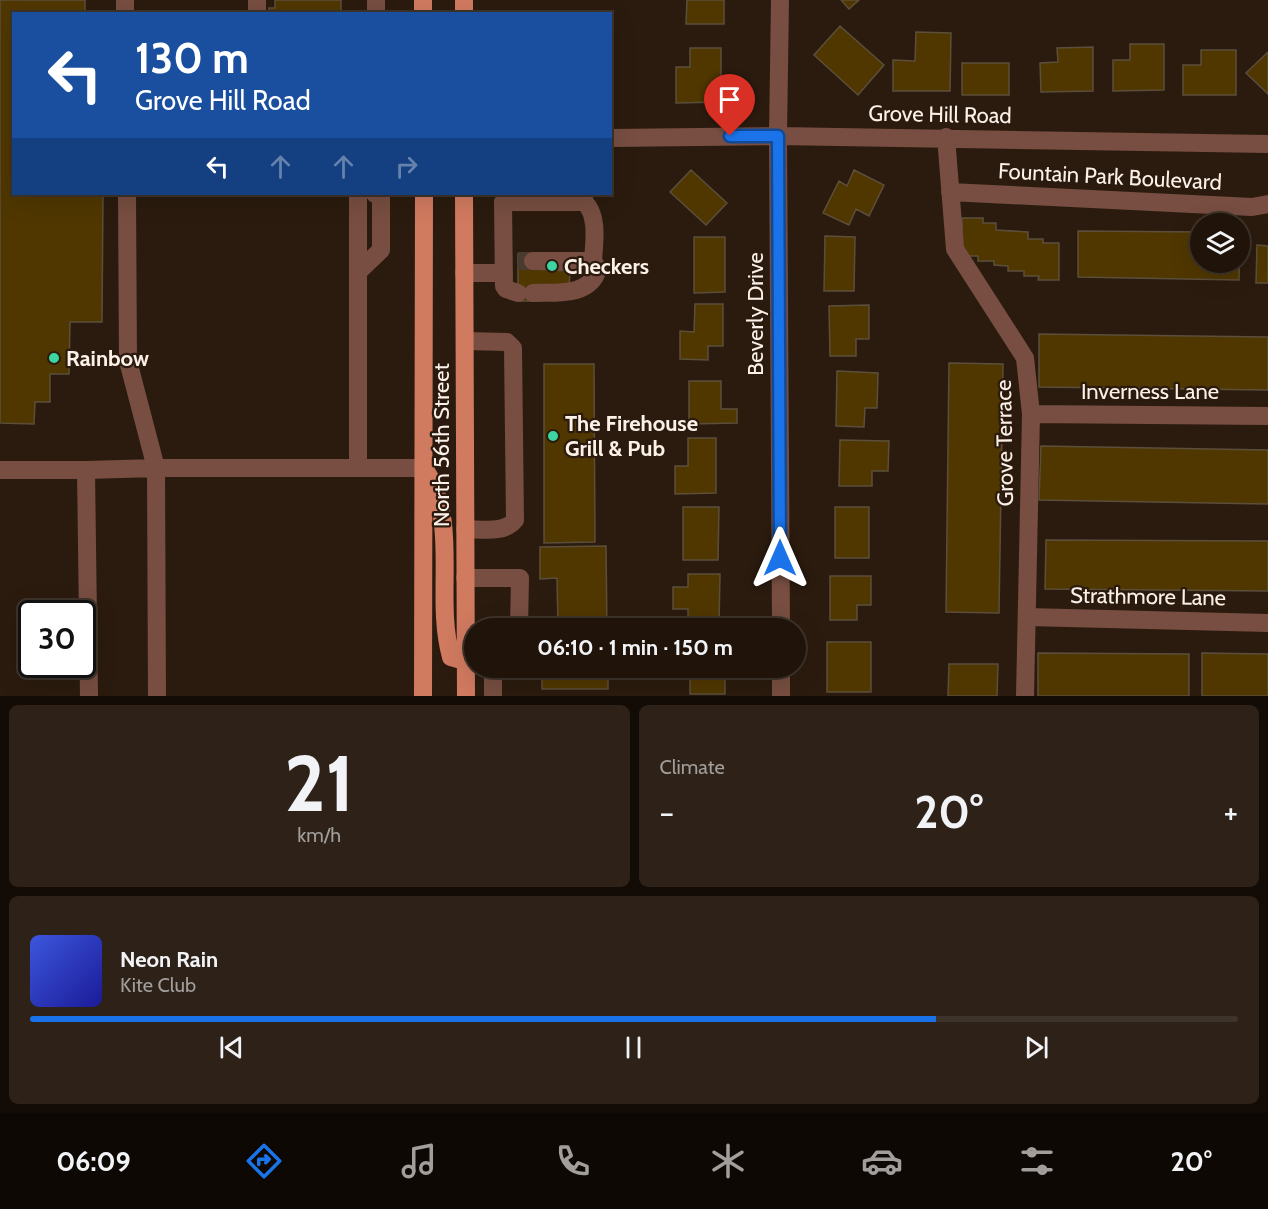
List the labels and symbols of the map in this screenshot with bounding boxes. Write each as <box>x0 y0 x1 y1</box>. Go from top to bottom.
pin <box>704 74 755 136</box>
street label: Grove Hill Road <box>868 100 1012 129</box>
street label: Fountain Park Boulevard <box>997 157 1222 196</box>
street label: Beverly Drive <box>742 252 769 376</box>
place label: Checkers <box>564 253 649 280</box>
marker: Checkers <box>545 259 559 273</box>
place label: Rainbow <box>66 345 149 372</box>
marker: Rainbow <box>47 351 61 365</box>
street label: North 56th Street <box>428 363 455 527</box>
street label: Inverness Lane <box>1081 378 1219 405</box>
street label: Grove Terrace <box>990 379 1019 507</box>
place label: The Firehouse Grill & Pub <box>565 410 698 462</box>
marker: The Firehouse Grill & Pub <box>546 429 560 443</box>
position arrow <box>748 526 812 590</box>
street label: Strathmore Lane <box>1070 582 1226 611</box>
speed limit sign: 30 <box>18 600 96 678</box>

